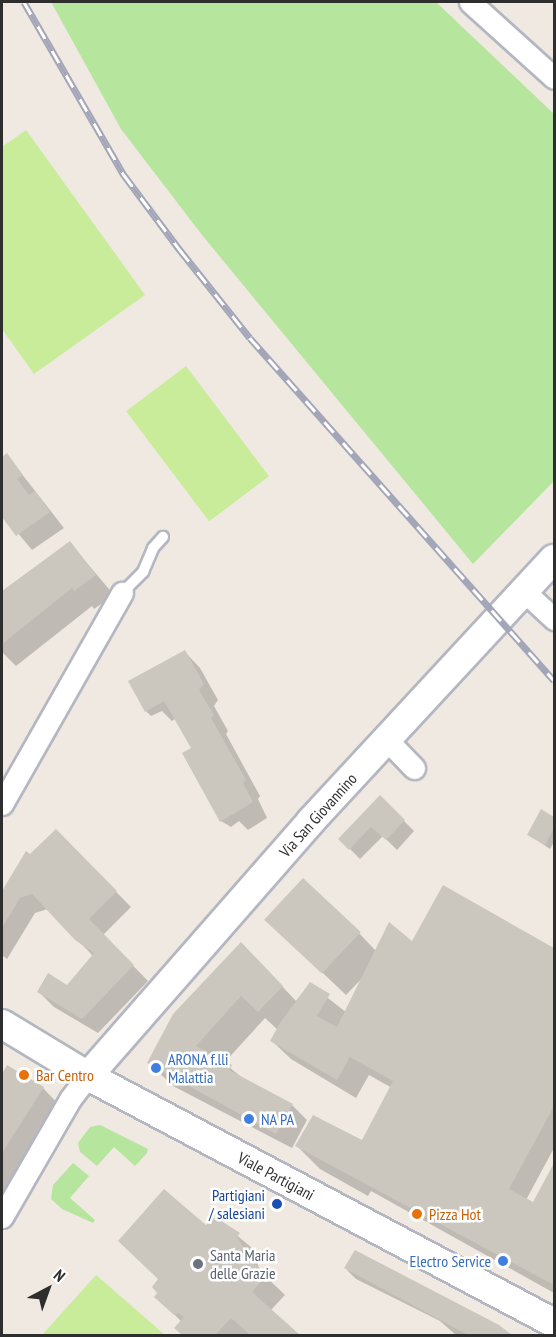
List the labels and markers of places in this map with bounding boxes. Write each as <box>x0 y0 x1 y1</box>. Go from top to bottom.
place label: ARONA f.lli Malattia <box>168 1049 229 1087</box>
marker: ARONA f.lli Malattia <box>149 1061 163 1075</box>
place label: Bar Centro <box>36 1065 94 1085</box>
marker: Bar Centro <box>17 1068 31 1082</box>
place label: NA PA <box>261 1109 295 1129</box>
marker: NA PA <box>242 1112 256 1126</box>
place label: Partigiani / salesiani <box>209 1185 265 1223</box>
marker: Partigiani / salesiani <box>270 1197 284 1211</box>
place label: Pizza Hot <box>429 1204 481 1224</box>
marker: Pizza Hot <box>410 1207 424 1221</box>
place label: Santa Maria delle Grazie <box>210 1245 275 1283</box>
place label: Electro Service <box>410 1251 491 1271</box>
marker: Electro Service <box>496 1254 510 1268</box>
marker: Santa Maria delle Grazie <box>191 1257 205 1271</box>

